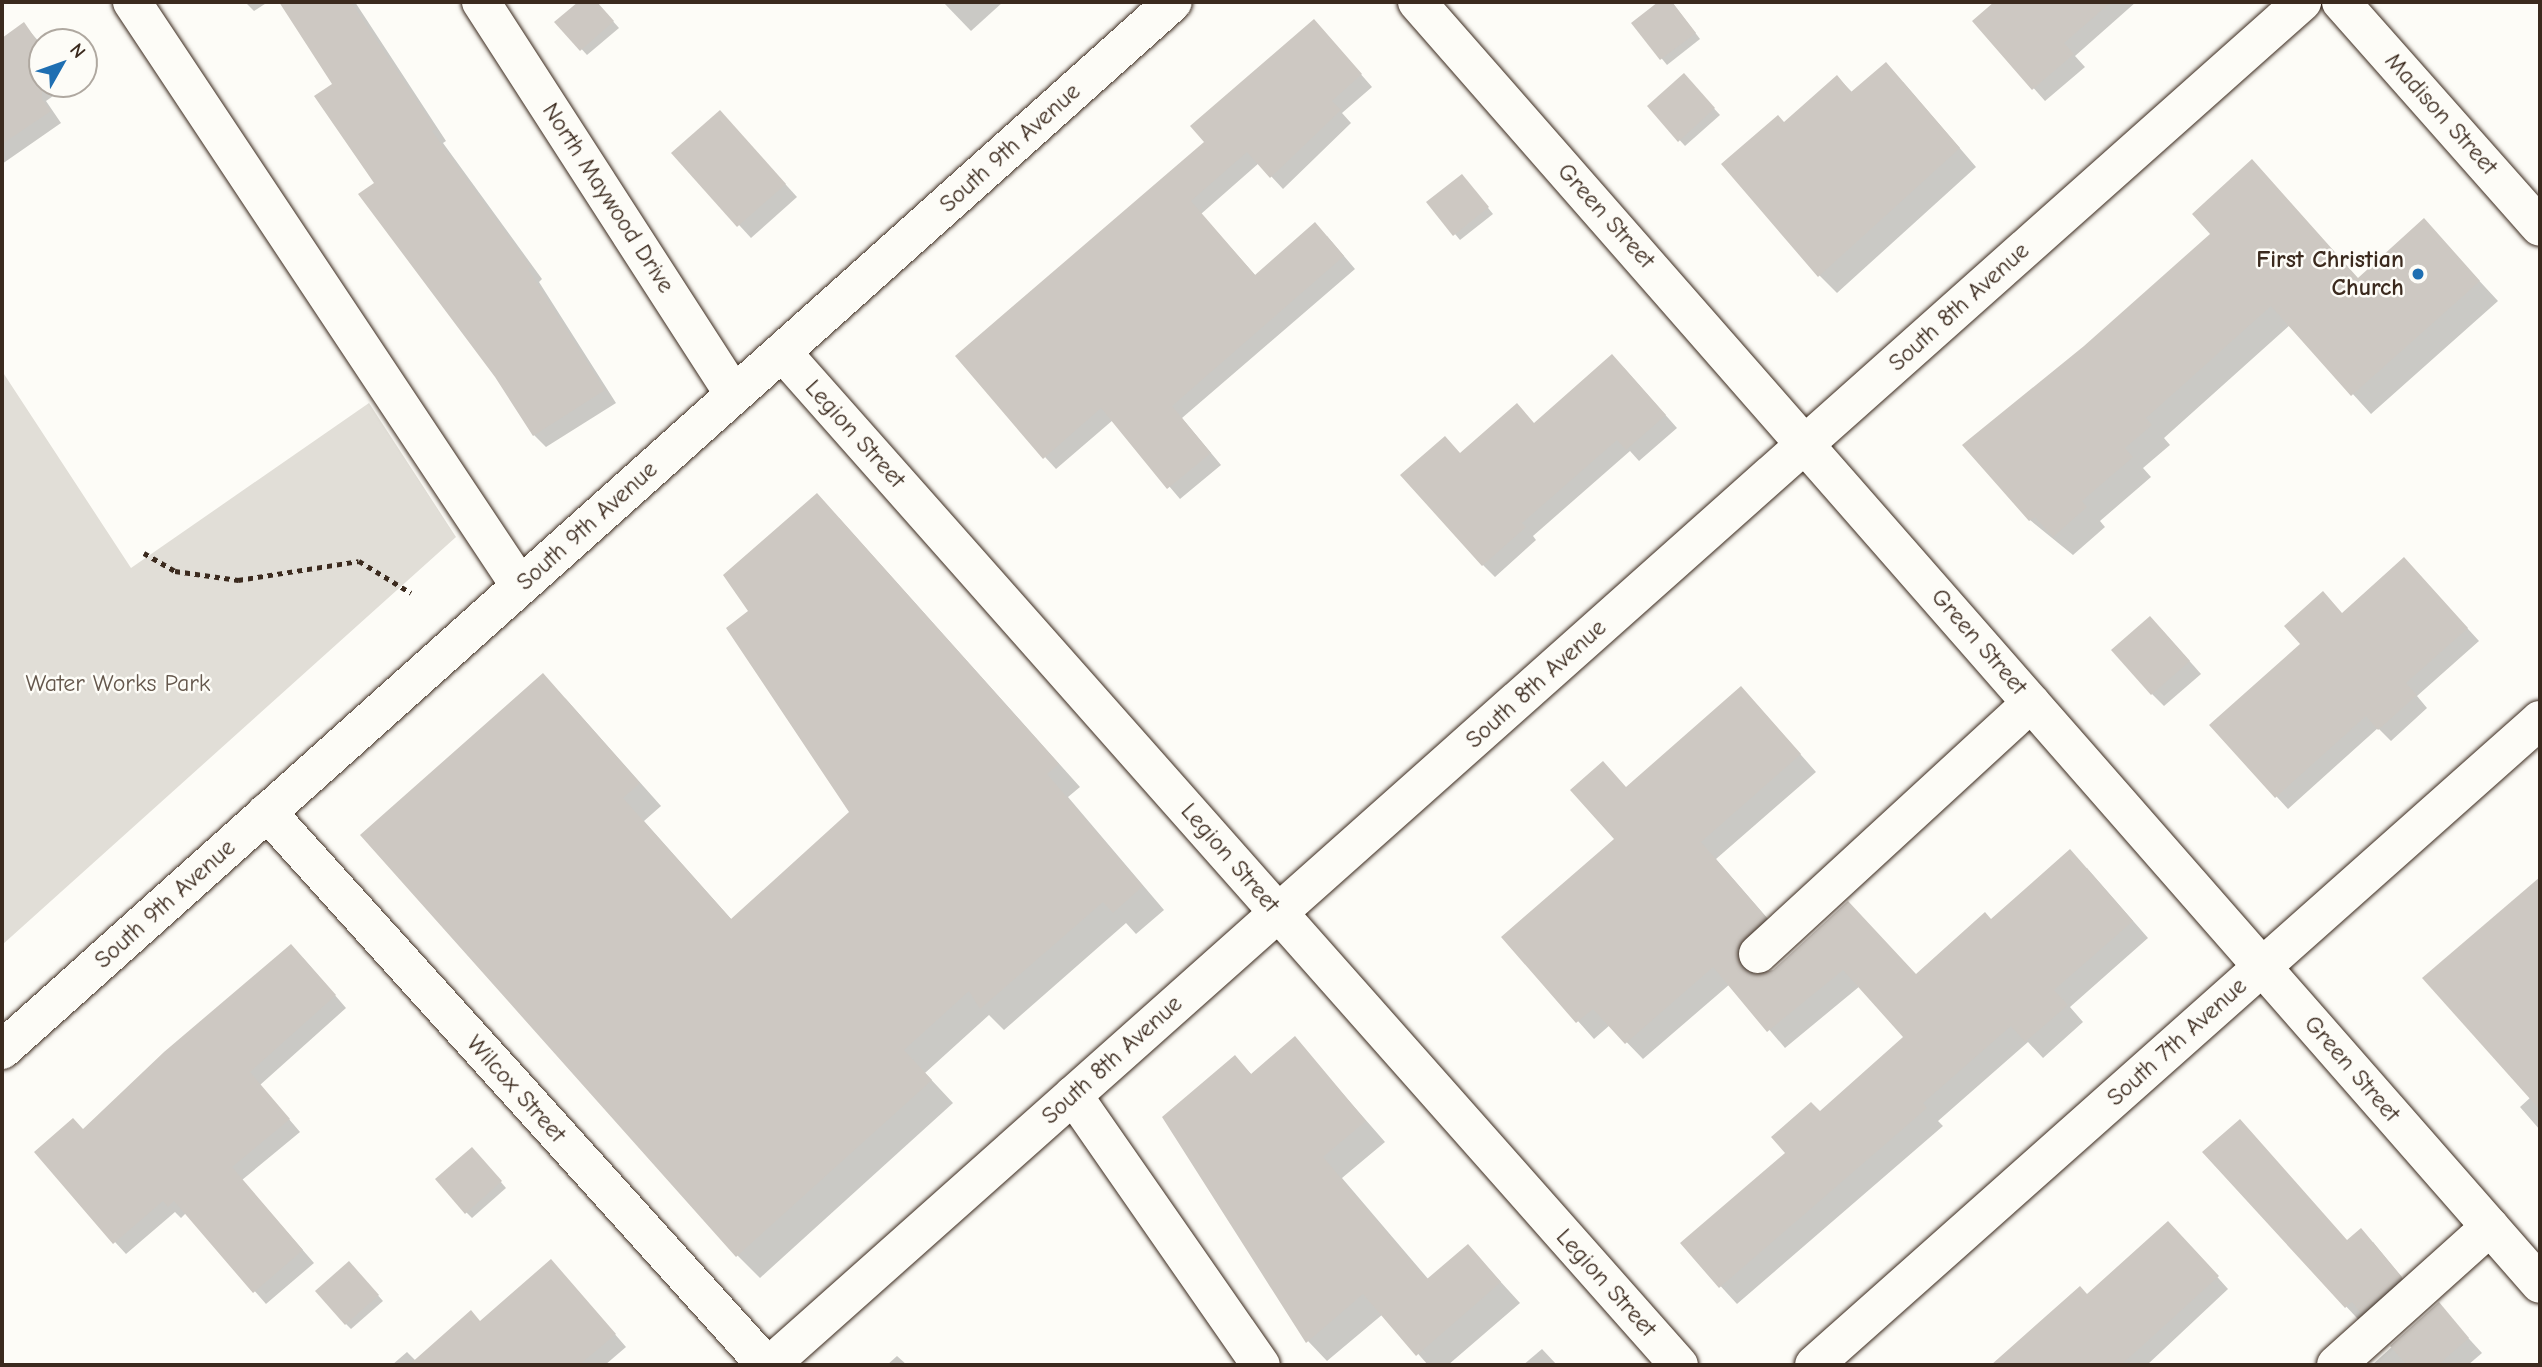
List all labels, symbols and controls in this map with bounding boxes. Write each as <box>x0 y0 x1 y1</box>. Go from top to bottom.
north arrow <box>28 28 98 98</box>
text: N <box>65 39 90 63</box>
street label: Madison Street <box>2379 47 2503 181</box>
street label: South 9th Avenue <box>934 77 1086 219</box>
street label: North Maywood Drive <box>536 98 680 298</box>
street label: Green Street <box>1551 157 1661 275</box>
street label: South 8th Avenue <box>1883 236 2035 378</box>
place label: First Christian Church <box>2256 246 2404 302</box>
marker: First Christian Church <box>2410 266 2426 282</box>
street label: Legion Street <box>799 374 911 494</box>
street label: South 9th Avenue <box>511 455 663 597</box>
street label: Green Street <box>1925 583 2033 701</box>
street label: South 8th Avenue <box>1460 613 1612 755</box>
park label: Water Works Park <box>26 670 210 698</box>
street label: Legion Street <box>1175 797 1285 919</box>
street label: South 9th Avenue <box>89 833 241 975</box>
street label: South 7th Avenue <box>2101 972 2253 1112</box>
street label: South 8th Avenue <box>1036 989 1188 1131</box>
street label: Green Street <box>2298 1010 2406 1128</box>
street label: Wilcox Street <box>460 1029 572 1149</box>
street label: Legion Street <box>1550 1223 1662 1343</box>

